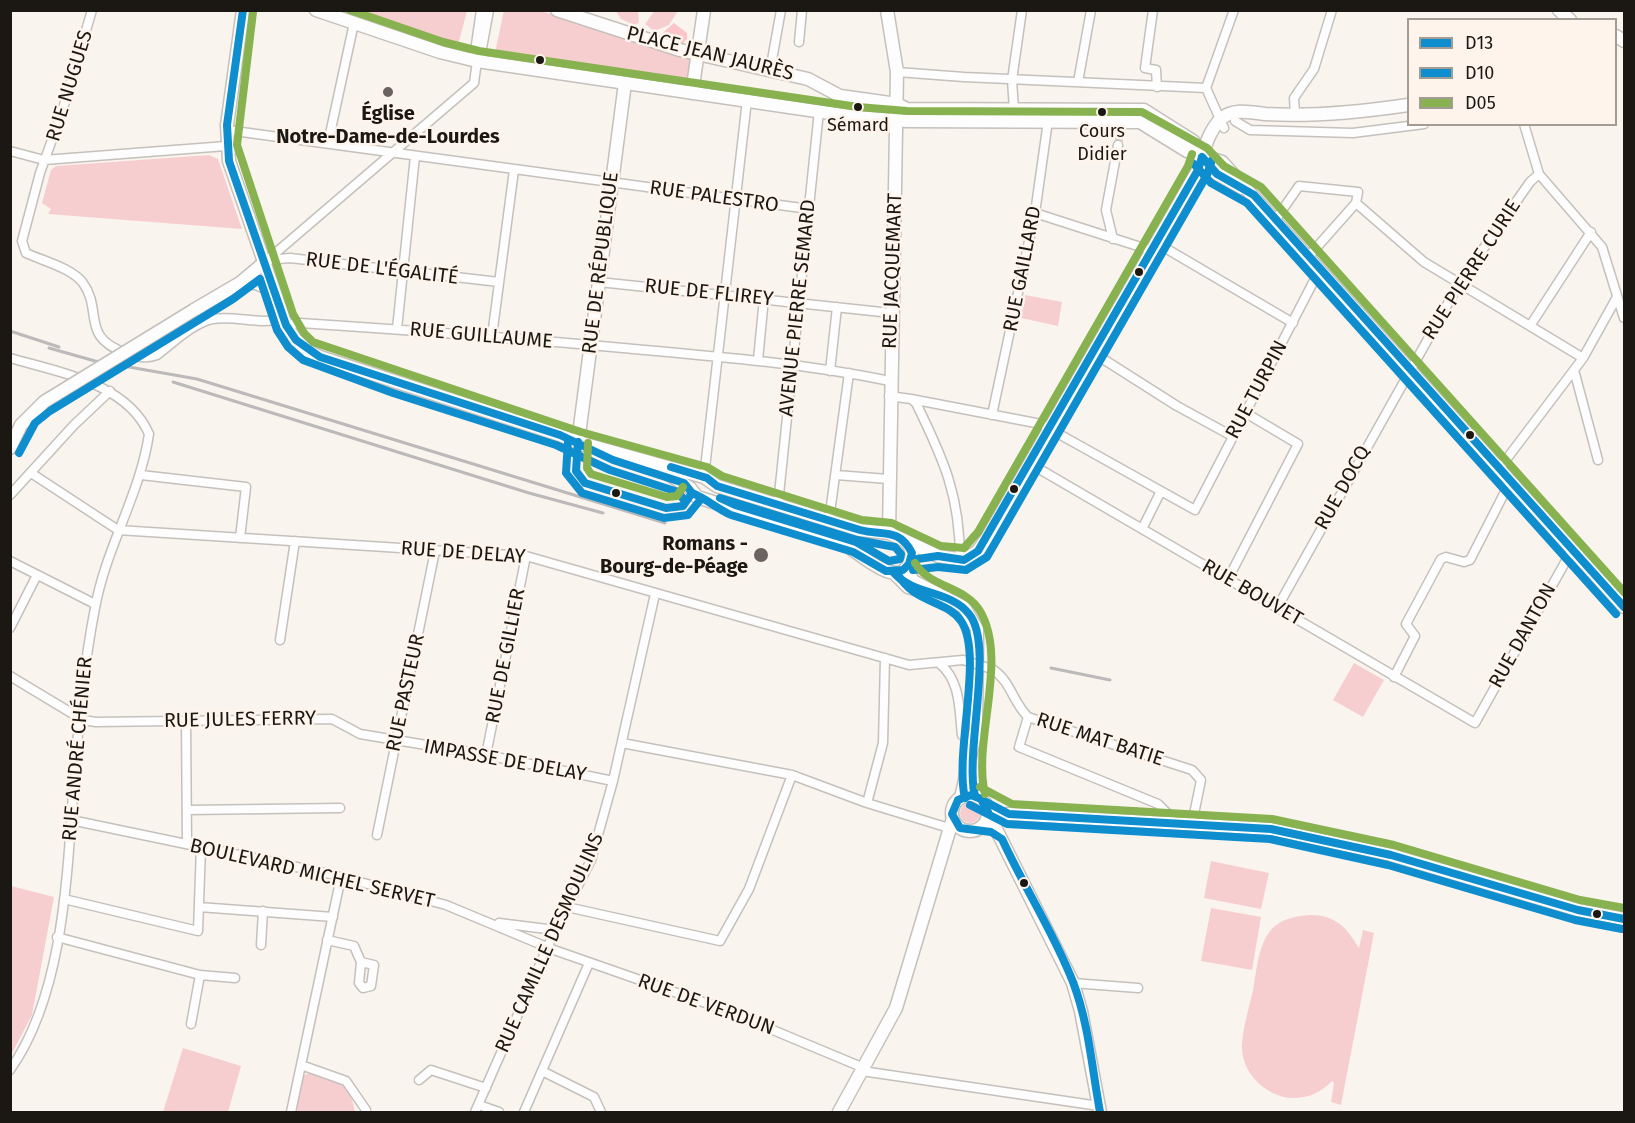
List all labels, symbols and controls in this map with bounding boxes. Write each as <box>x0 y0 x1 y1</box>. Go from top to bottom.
legend <box>1407 18 1617 126</box>
street label: PLACE JEAN JAURÈS <box>624 22 796 86</box>
street label: RUE NUGUES <box>42 27 98 145</box>
text: D13 <box>1465 32 1493 54</box>
unlabelled marker <box>534 54 546 66</box>
text: D10 <box>1465 62 1494 84</box>
marker: Église Notre-Dame-de-Lourdes <box>381 85 395 99</box>
text: D05 <box>1465 92 1496 114</box>
marker: Sémard <box>852 101 864 113</box>
place label: Église Notre-Dame-de-Lourdes <box>276 102 500 149</box>
marker: Cours Didier <box>1096 106 1108 118</box>
place label: Sémard <box>827 115 889 137</box>
place label: Cours Didier <box>1077 121 1127 164</box>
street label: RUE DE RÉPUBLIQUE <box>578 170 624 356</box>
street label: RUE PALESTRO <box>648 176 780 218</box>
street label: RUE JACQUEMART <box>878 193 908 349</box>
street label: RUE PIERRE CURIE <box>1418 195 1526 345</box>
street label: AVENUE PIERRE SEMARD <box>775 198 821 418</box>
street label: RUE GAILLARD <box>999 204 1047 334</box>
street label: RUE DE L'ÉGALITÉ <box>304 248 460 290</box>
unlabelled marker <box>1133 266 1145 278</box>
street label: RUE DE FLIREY <box>643 274 775 312</box>
street label: RUE GUILLAUME <box>408 318 554 354</box>
street label: RUE TURPIN <box>1221 337 1293 443</box>
unlabelled marker <box>1464 429 1476 441</box>
street label: RUE DOCQ <box>1310 442 1376 534</box>
unlabelled marker <box>1008 483 1020 495</box>
unlabelled marker <box>610 487 622 499</box>
place label: Romans - Bourg-de-Péage <box>600 532 748 579</box>
street label: RUE DE DELAY <box>400 537 526 569</box>
marker: Romans - Bourg-de-Péage <box>752 546 770 564</box>
street label: RUE BOUVET <box>1197 554 1307 632</box>
street label: RUE DANTON <box>1484 579 1562 693</box>
street label: RUE DE GILLIER <box>481 586 531 726</box>
street label: RUE PASTEUR <box>382 632 430 754</box>
street label: RUE ANDRÉ CHÉNIER <box>58 656 98 842</box>
street label: RUE JULES FERRY <box>164 707 316 733</box>
street label: RUE MAT BATIE <box>1033 708 1167 772</box>
street label: IMPASSE DE DELAY <box>422 735 588 787</box>
street label: RUE CAMILLE DESMOULINS <box>491 829 609 1057</box>
street label: BOULEVARD MICHEL SERVET <box>187 834 437 914</box>
unlabelled marker <box>1018 877 1030 889</box>
unlabelled marker <box>1591 908 1603 920</box>
street label: RUE DE VERDUN <box>634 969 778 1041</box>

